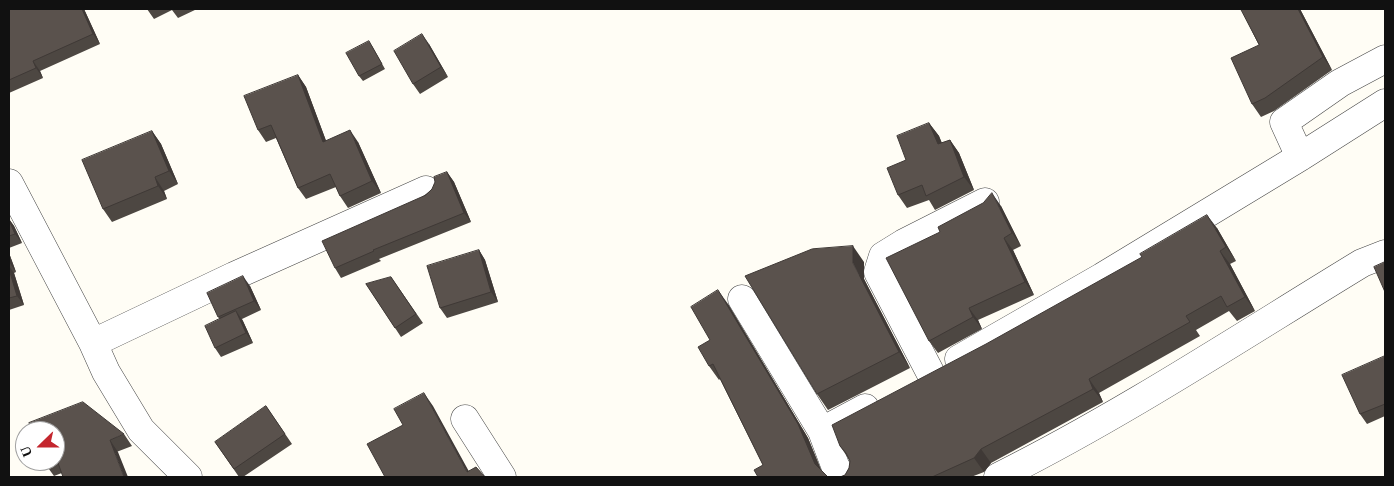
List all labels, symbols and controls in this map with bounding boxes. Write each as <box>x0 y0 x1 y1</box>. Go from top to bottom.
north arrow <box>15 421 65 471</box>
text: U <box>18 444 35 459</box>

